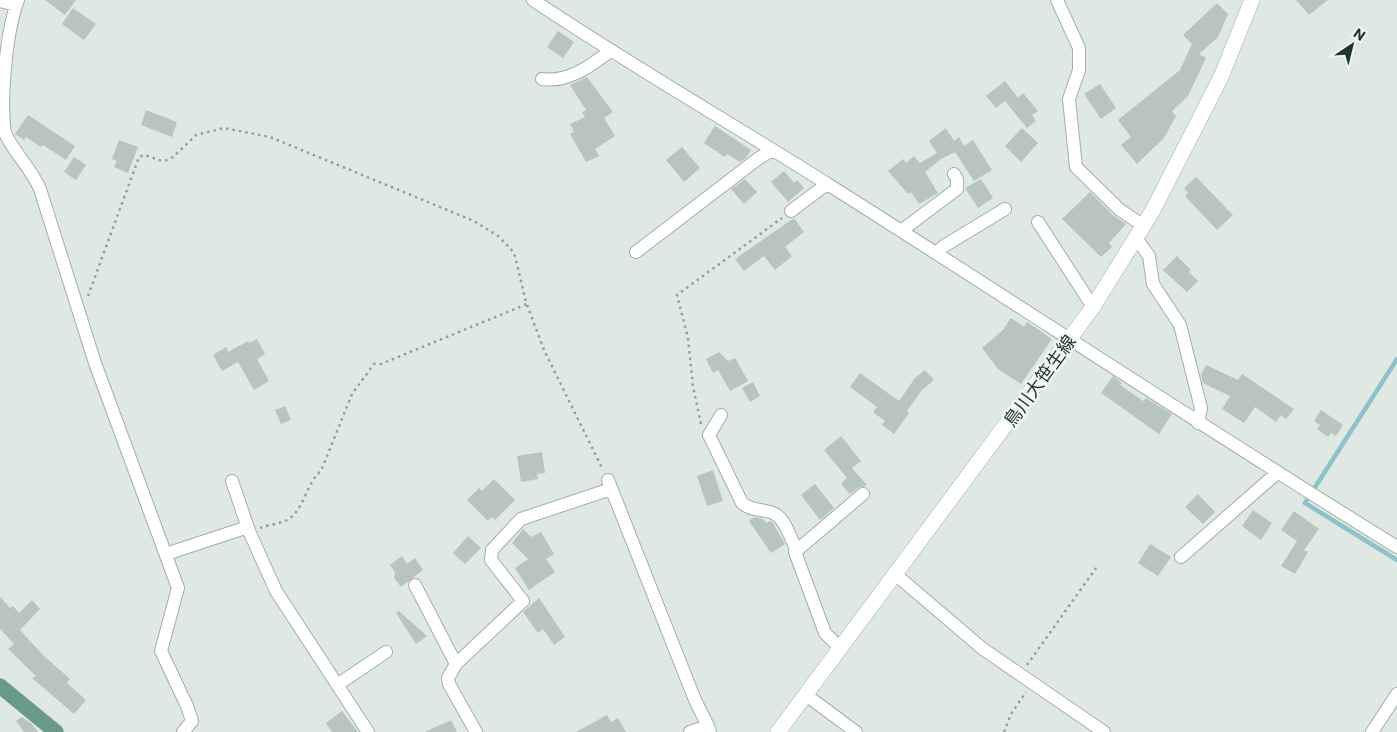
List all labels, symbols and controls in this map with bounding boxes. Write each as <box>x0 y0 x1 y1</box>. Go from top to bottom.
north arrow <box>1327 20 1377 70</box>
text: N <box>1351 24 1369 44</box>
street label: 鳥川大笹生線 <box>999 330 1080 431</box>

